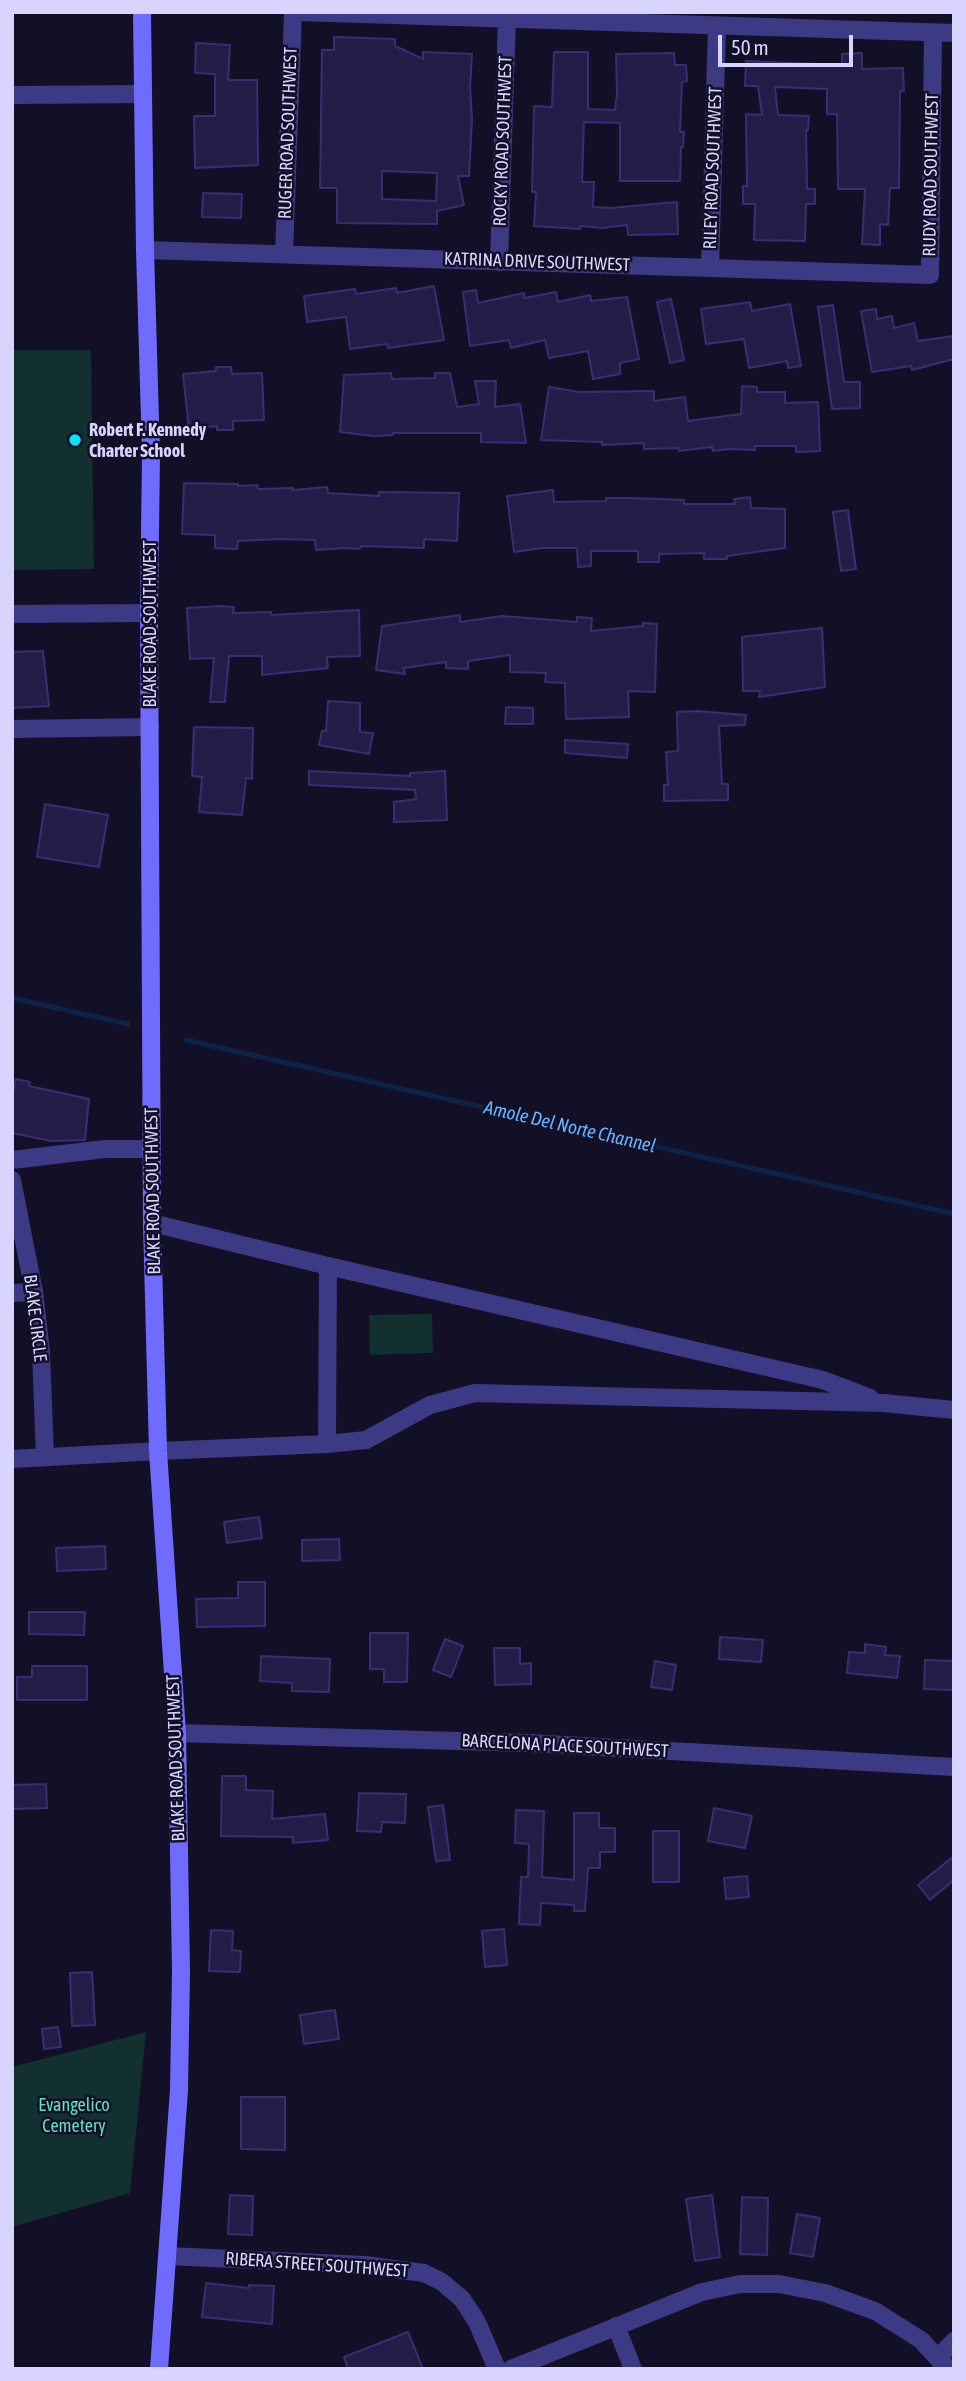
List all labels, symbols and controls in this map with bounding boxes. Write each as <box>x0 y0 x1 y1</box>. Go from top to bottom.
scale bar <box>721 21 856 65</box>
text: 50 m <box>731 35 769 59</box>
street label: RUGER ROAD SOUTHWEST <box>274 47 302 219</box>
street label: ROCKY ROAD SOUTHWEST <box>489 55 517 227</box>
street label: RILEY ROAD SOUTHWEST <box>699 86 727 250</box>
street label: RUDY ROAD SOUTHWEST <box>919 93 943 257</box>
street label: KATRINA DRIVE SOUTHWEST <box>444 248 630 276</box>
place label: Robert F. Kennedy Charter School <box>89 419 206 462</box>
marker: Robert F. Kennedy Charter School <box>67 432 83 448</box>
street label: BLAKE ROAD SOUTHWEST <box>139 540 161 708</box>
water label: Amole Del Norte Channel <box>482 1096 658 1158</box>
street label: BLAKE ROAD SOUTHWEST <box>141 1107 165 1275</box>
street label: BLAKE CIRCLE <box>19 1273 51 1363</box>
street label: BLAKE ROAD SOUTHWEST <box>162 1674 190 1842</box>
street label: BARCELONA PLACE SOUTHWEST <box>461 1730 669 1762</box>
park label: Evangelico Cemetery <box>38 2094 110 2136</box>
street label: RIBERA STREET SOUTHWEST <box>225 2248 409 2282</box>

